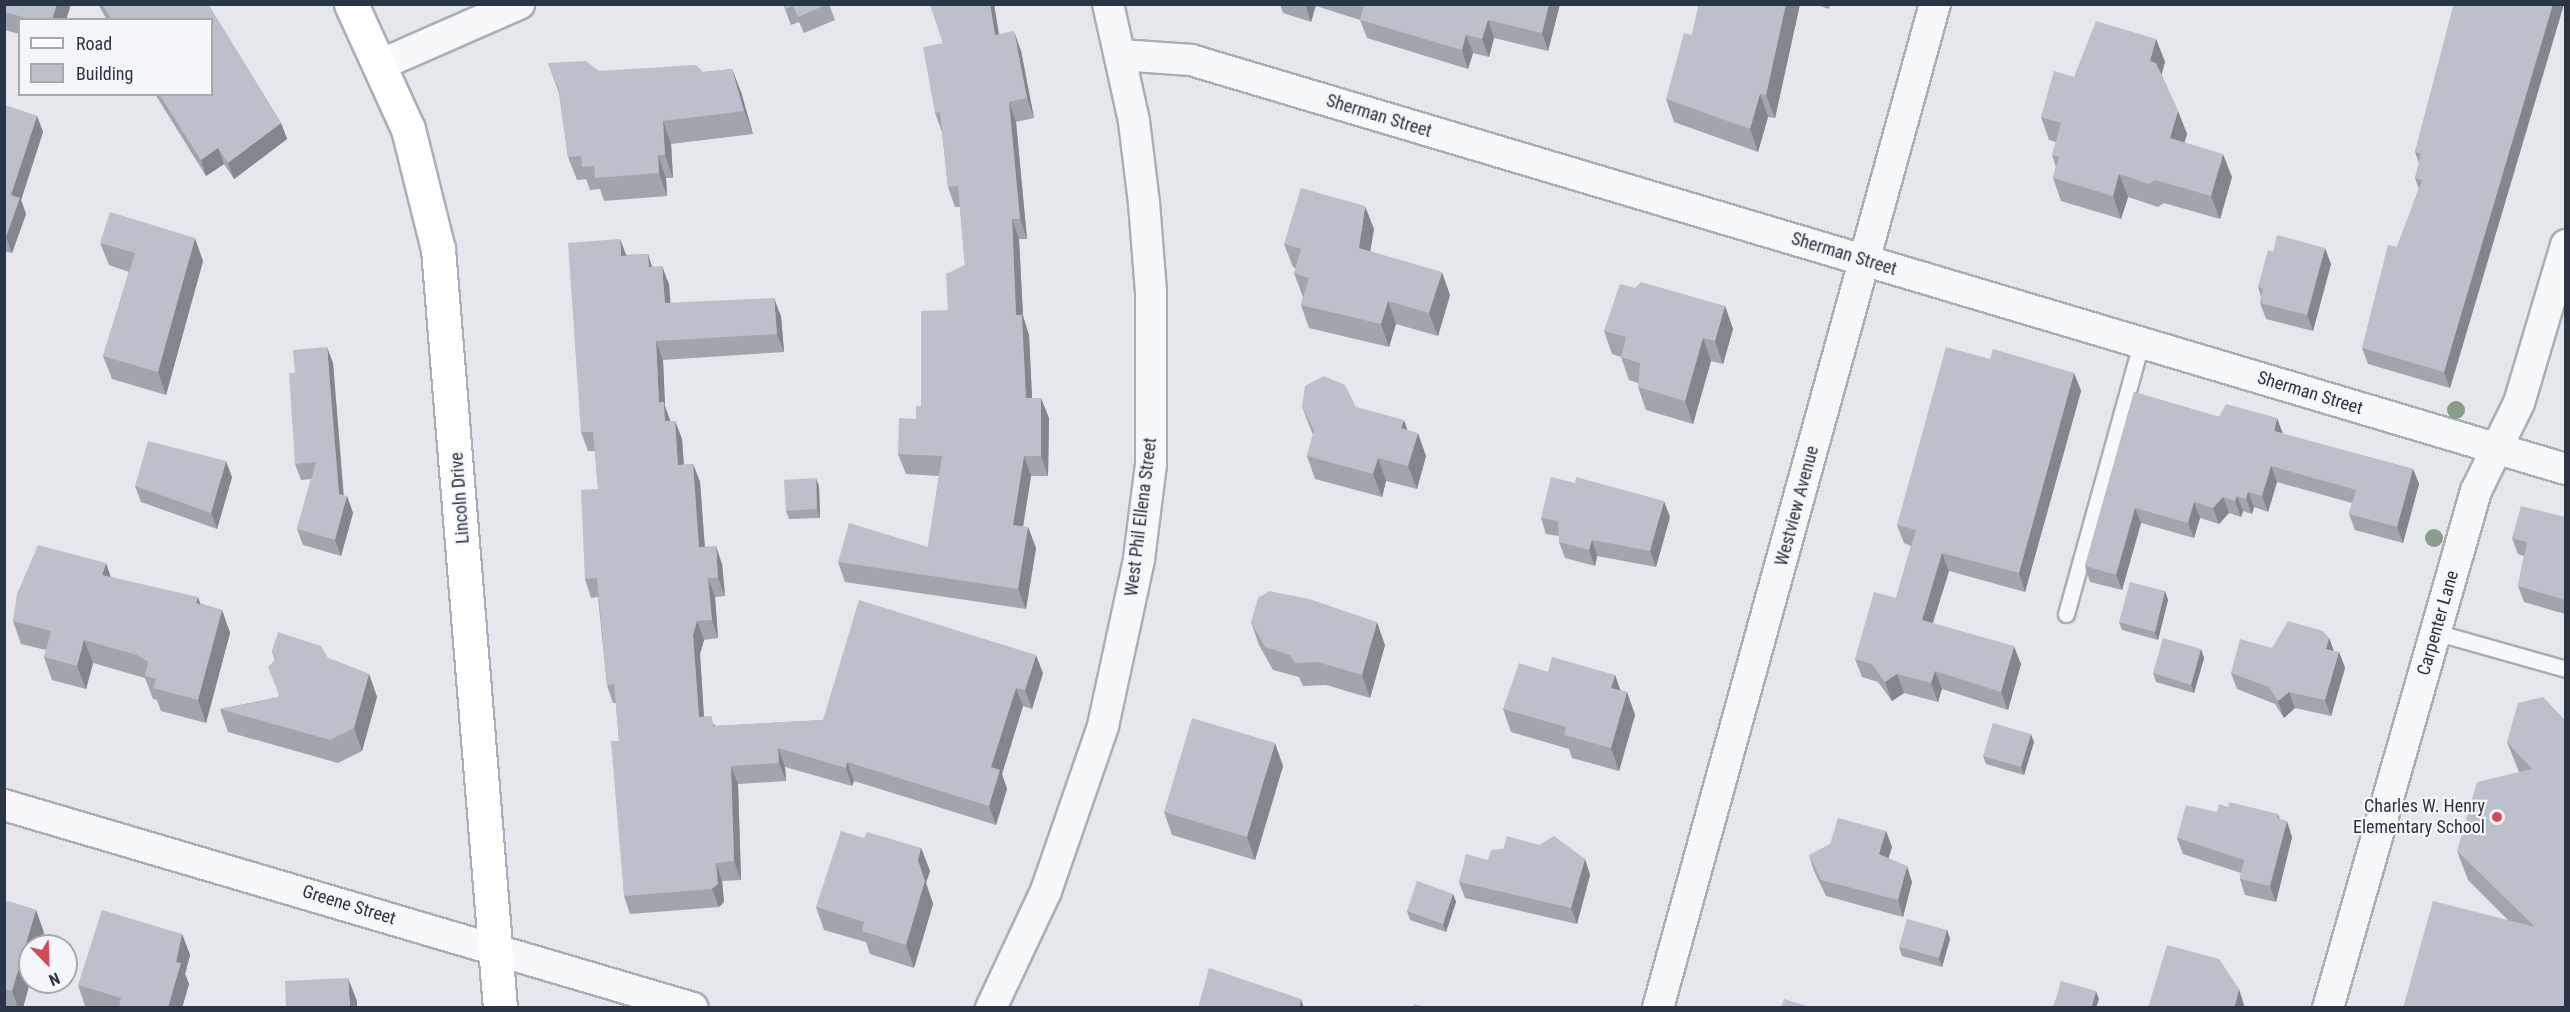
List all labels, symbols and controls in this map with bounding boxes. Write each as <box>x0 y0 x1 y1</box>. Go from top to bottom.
legend <box>18 18 213 96</box>
text: Road <box>76 33 112 54</box>
text: Building <box>76 63 133 84</box>
street label: Sherman Street <box>1324 90 1434 142</box>
street label: Sherman Street <box>1789 228 1899 280</box>
street label: Sherman Street <box>2255 367 2365 419</box>
street label: West Phil Ellena Street <box>1121 436 1161 598</box>
street label: Westview Avenue <box>1771 444 1823 568</box>
street label: Lincoln Drive <box>446 452 474 544</box>
street label: Carpenter Lane <box>2413 568 2463 678</box>
place label: Charles W. Henry Elementary School <box>2353 796 2485 838</box>
marker: Charles W. Henry Elementary School <box>2490 810 2504 824</box>
street label: Greene Street <box>300 881 398 929</box>
north arrow <box>18 934 78 994</box>
text: N <box>46 969 63 990</box>

